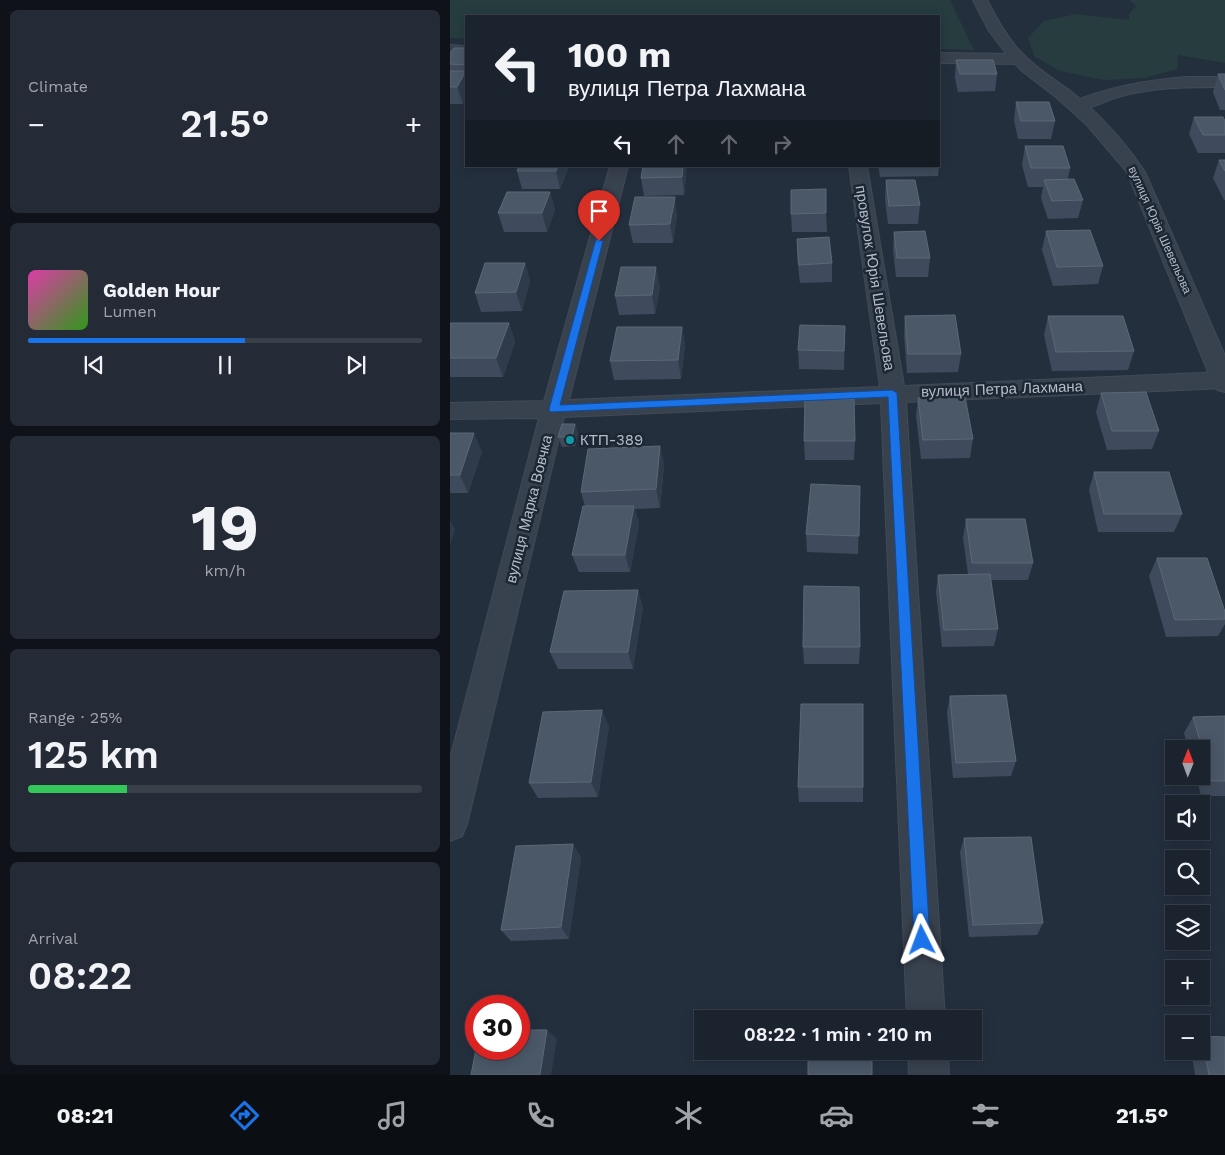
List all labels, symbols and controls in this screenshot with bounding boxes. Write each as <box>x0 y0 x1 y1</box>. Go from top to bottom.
text: 100 m <box>568 34 671 76</box>
icon: left <box>485 35 550 100</box>
text: вулиця Петра Лахмана <box>568 76 806 101</box>
text: Climate <box>28 77 88 96</box>
text: 21.5° <box>180 102 270 146</box>
text: − <box>28 108 45 141</box>
text: + <box>405 108 422 141</box>
icon: left <box>609 130 637 158</box>
icon: ahead <box>662 130 690 158</box>
icon: ahead <box>715 130 743 158</box>
icon: right <box>768 130 796 158</box>
street label: вулиця Юрія Шевельова <box>1126 164 1195 296</box>
street label: провулок Юрія Шевельова <box>851 184 899 373</box>
pin <box>578 190 620 241</box>
icon: arrive <box>585 197 613 225</box>
text: Golden Hour <box>103 279 220 302</box>
text: Lumen <box>103 302 157 321</box>
icon: previous <box>80 351 108 379</box>
icon: pause <box>211 351 239 379</box>
icon: next <box>342 351 370 379</box>
street label: вулиця Петра Лахмана <box>921 377 1084 401</box>
place label: КТП-389 <box>580 431 643 449</box>
street label: вулиця Марка Вовчка <box>502 432 556 585</box>
marker: КТП-389 <box>564 434 576 446</box>
text: 19 <box>191 490 259 566</box>
text: km/h <box>204 561 246 580</box>
text: Range · 25% <box>28 708 122 727</box>
text: 125 km <box>28 733 159 777</box>
north arrow <box>1165 740 1210 785</box>
map controls <box>1165 740 1210 1060</box>
button: sound <box>1165 795 1210 840</box>
button: search <box>1165 850 1210 895</box>
button: layers <box>1165 905 1210 950</box>
position arrow <box>895 913 947 965</box>
text: Arrival <box>28 929 78 948</box>
text: 08:22 <box>28 954 132 998</box>
button: + <box>1165 960 1210 1005</box>
speed limit sign: 30 <box>465 995 530 1060</box>
button: − <box>1165 1015 1210 1060</box>
text: 08:22 · 1 min · 210 m <box>744 1023 932 1046</box>
icon: directions <box>227 1098 262 1133</box>
icon: music <box>375 1098 410 1133</box>
icon: phone <box>523 1098 558 1133</box>
icon: climate <box>671 1098 706 1133</box>
icon: car <box>819 1098 854 1133</box>
icon: filters <box>968 1098 1003 1133</box>
text: 08:21 <box>57 1103 114 1128</box>
text: 21.5° <box>1116 1103 1168 1128</box>

